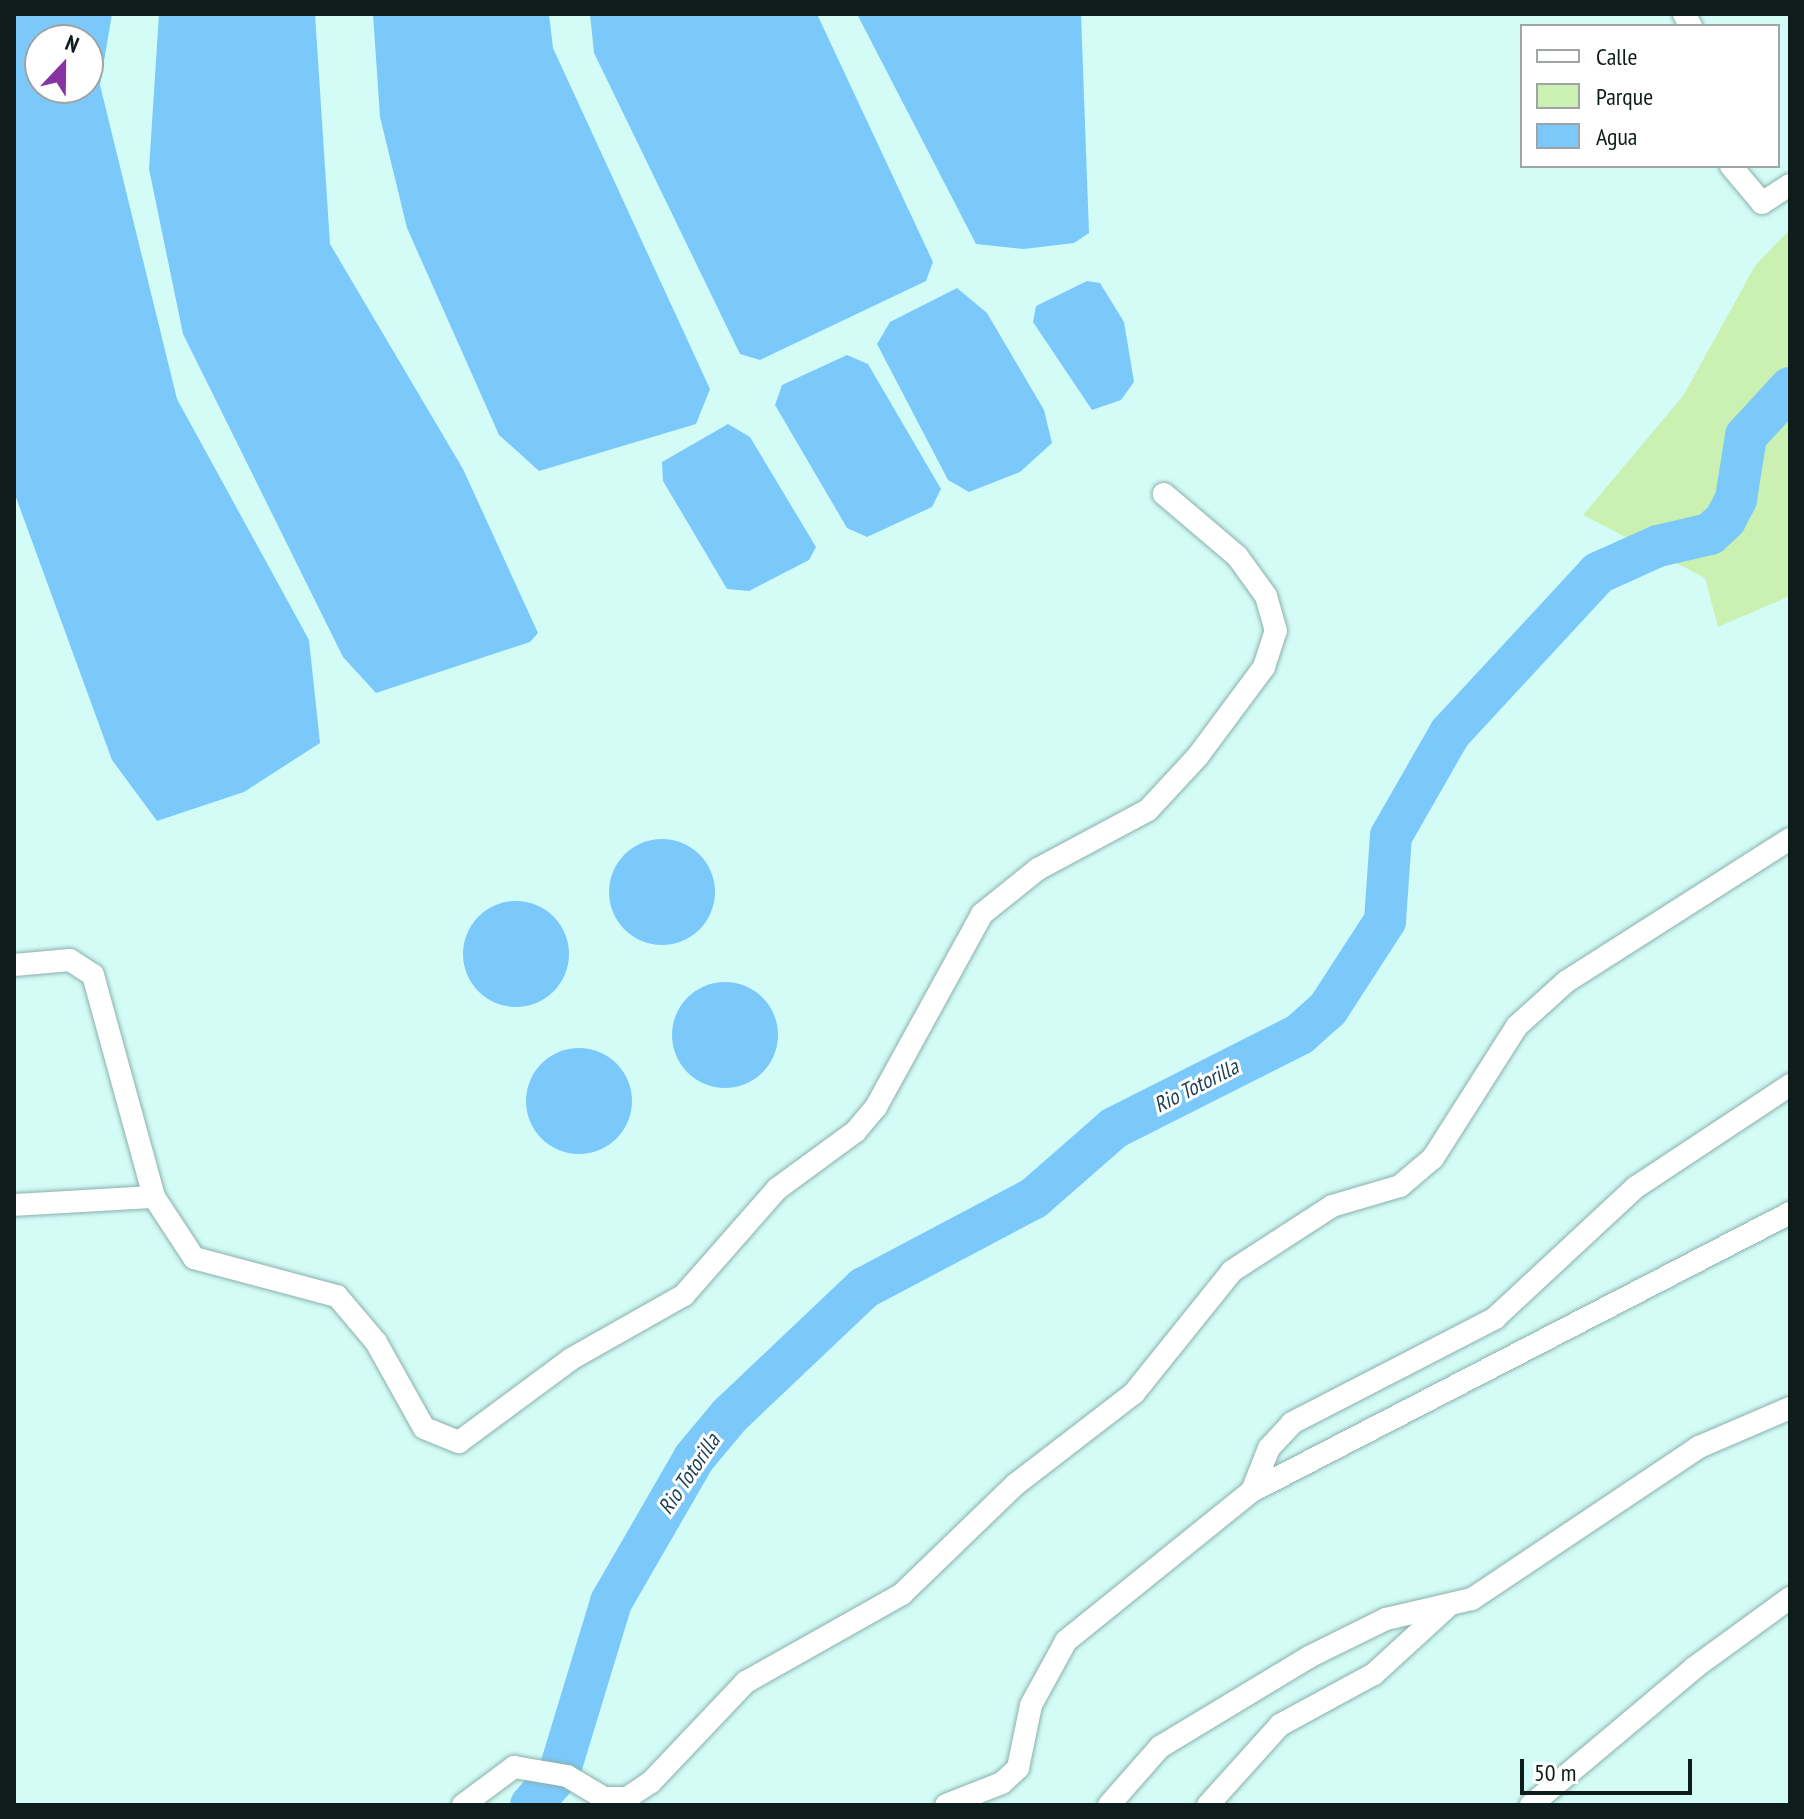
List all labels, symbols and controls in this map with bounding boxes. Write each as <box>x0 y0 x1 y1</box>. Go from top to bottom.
north arrow <box>24 24 104 104</box>
legend <box>1520 24 1780 168</box>
text: N <box>61 28 83 59</box>
text: Calle <box>1596 41 1637 72</box>
text: Parque <box>1596 81 1653 112</box>
text: Agua <box>1596 121 1637 152</box>
water label: Rio Totorilla <box>1149 1053 1243 1119</box>
water label: Rio Totorilla <box>652 1429 726 1519</box>
scale bar <box>1524 1743 1696 1793</box>
text: 50 m <box>1534 1757 1576 1788</box>

